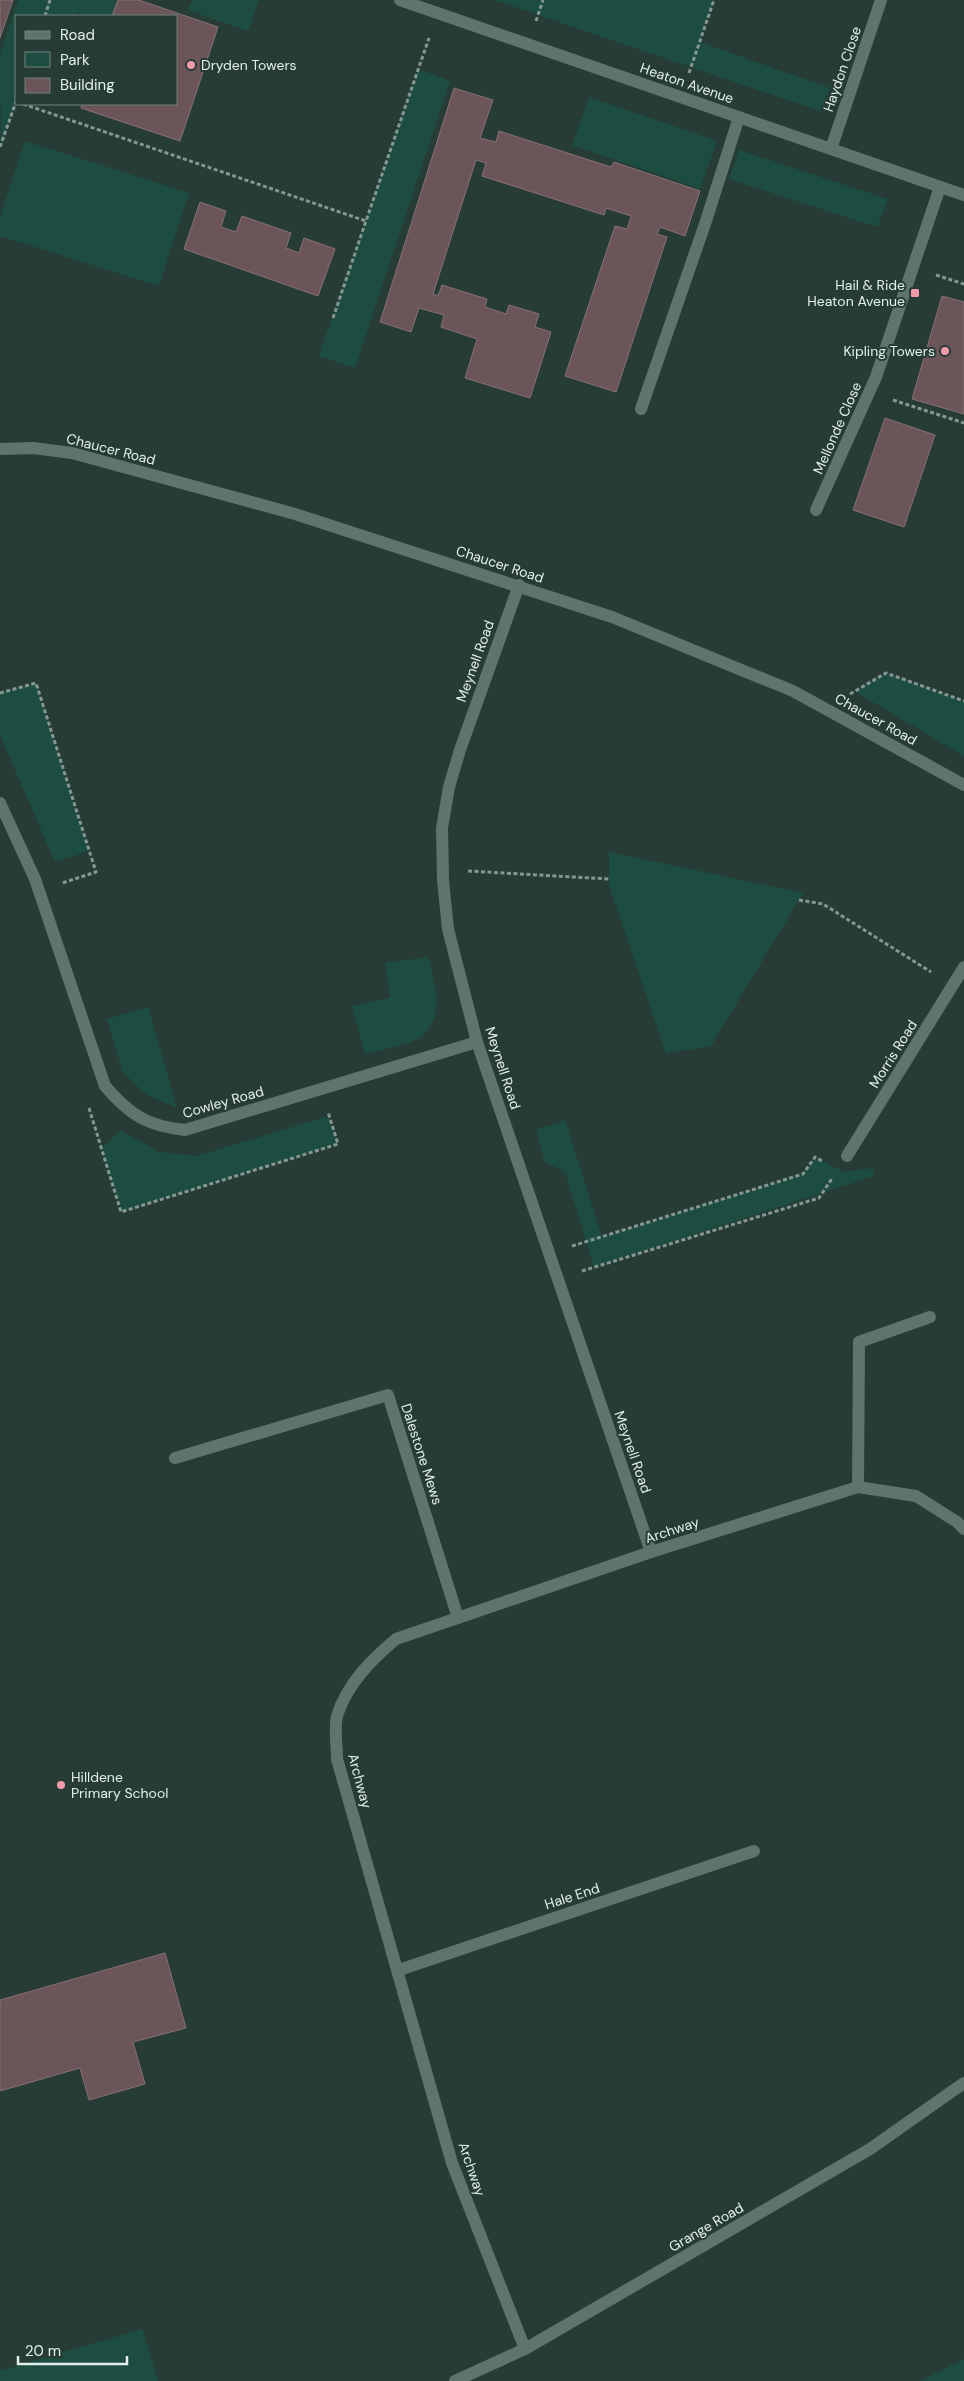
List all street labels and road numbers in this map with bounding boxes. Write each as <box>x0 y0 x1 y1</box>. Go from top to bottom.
street label: Haydon Close <box>819 24 865 114</box>
street label: Heaton Avenue <box>638 59 736 107</box>
street label: Mellonde Close <box>809 379 865 477</box>
street label: Chaucer Road <box>65 429 157 469</box>
street label: Chaucer Road <box>454 541 546 587</box>
street label: Meynell Road <box>452 618 498 704</box>
street label: Chaucer Road <box>832 689 920 749</box>
street label: Morris Road <box>865 1017 921 1091</box>
street label: Meynell Road <box>481 1024 525 1112</box>
street label: Cowley Road <box>180 1082 266 1122</box>
street label: Dalestone Mews <box>397 1401 447 1507</box>
street label: Meynell Road <box>611 1409 655 1495</box>
street label: Archway <box>643 1513 702 1547</box>
street label: Archway <box>344 1752 376 1811</box>
street label: Hale End <box>542 1879 602 1913</box>
street label: Archway <box>454 2140 490 2199</box>
street label: Grange Road <box>665 2198 747 2256</box>

